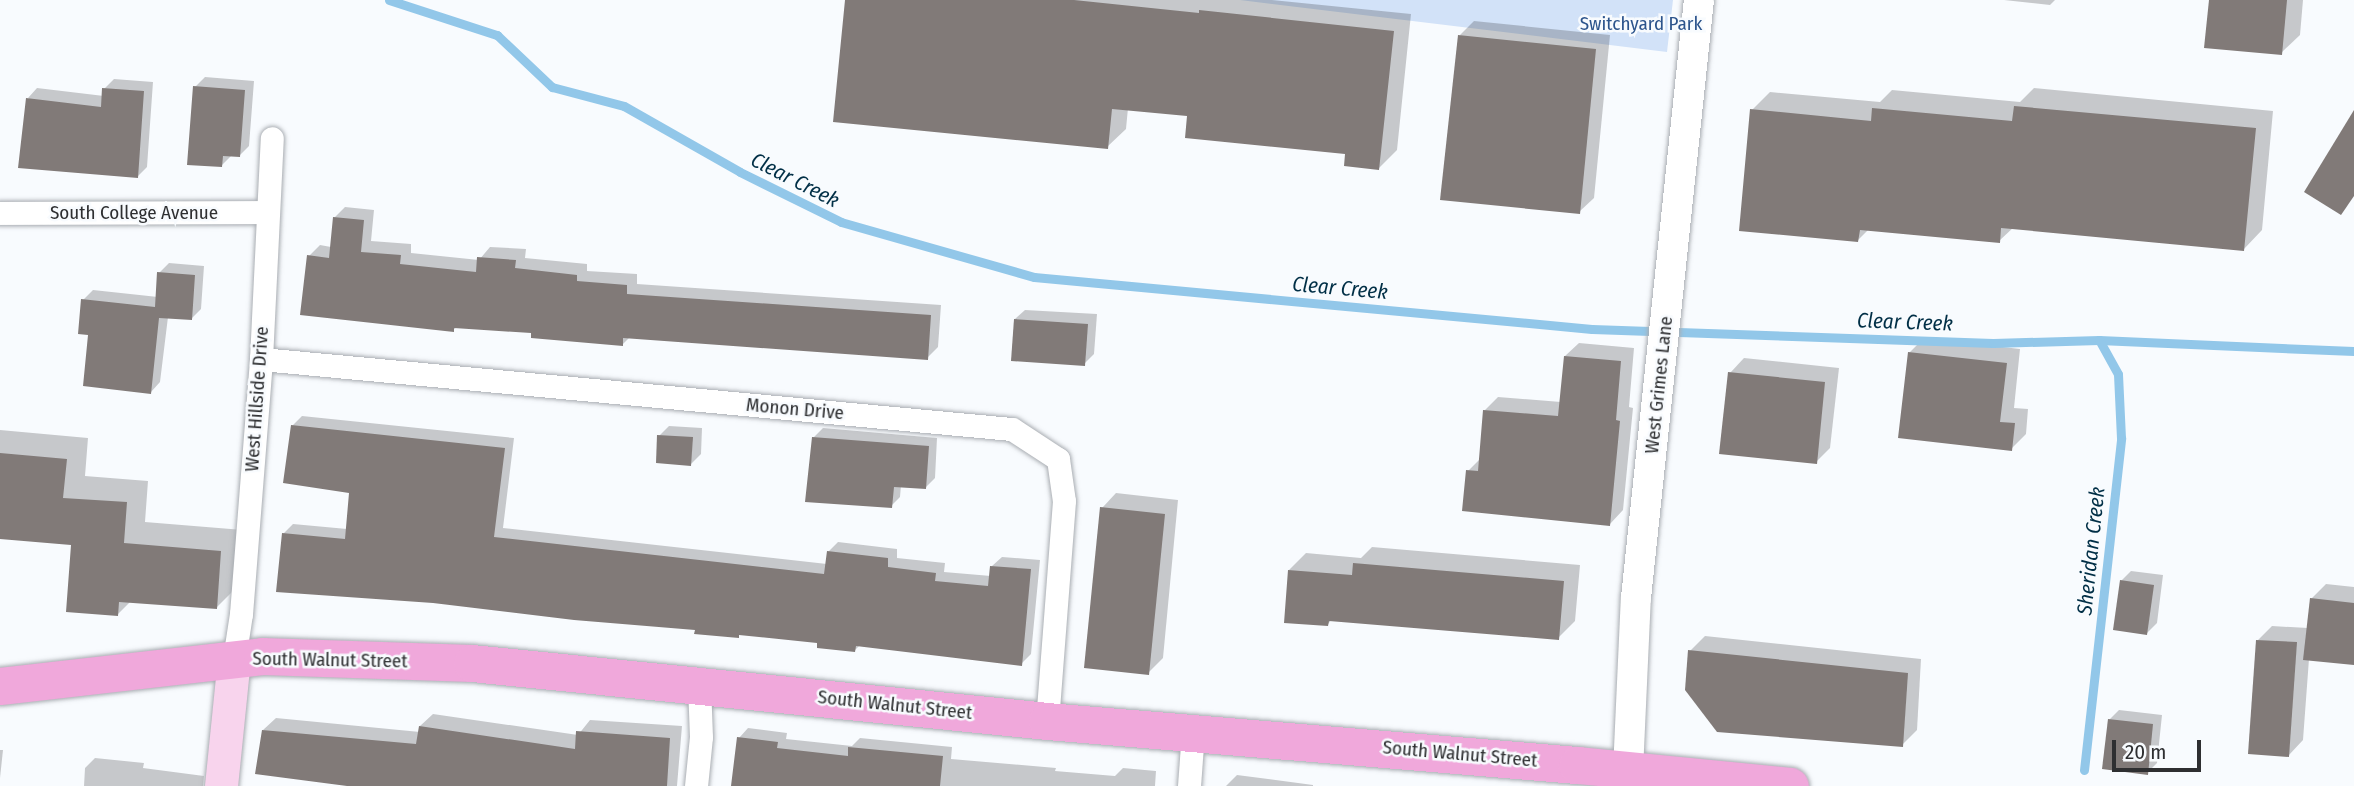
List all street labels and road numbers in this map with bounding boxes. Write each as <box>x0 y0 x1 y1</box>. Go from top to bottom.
street label: South College Avenue <box>50 202 218 224</box>
street label: West Grimes Lane <box>1640 315 1678 455</box>
street label: West Hillside Drive <box>241 326 273 472</box>
street label: Monon Drive <box>745 393 845 425</box>
street label: South Walnut Street <box>252 647 408 673</box>
street label: South Walnut Street <box>817 686 973 724</box>
street label: South Walnut Street <box>1382 736 1538 772</box>

